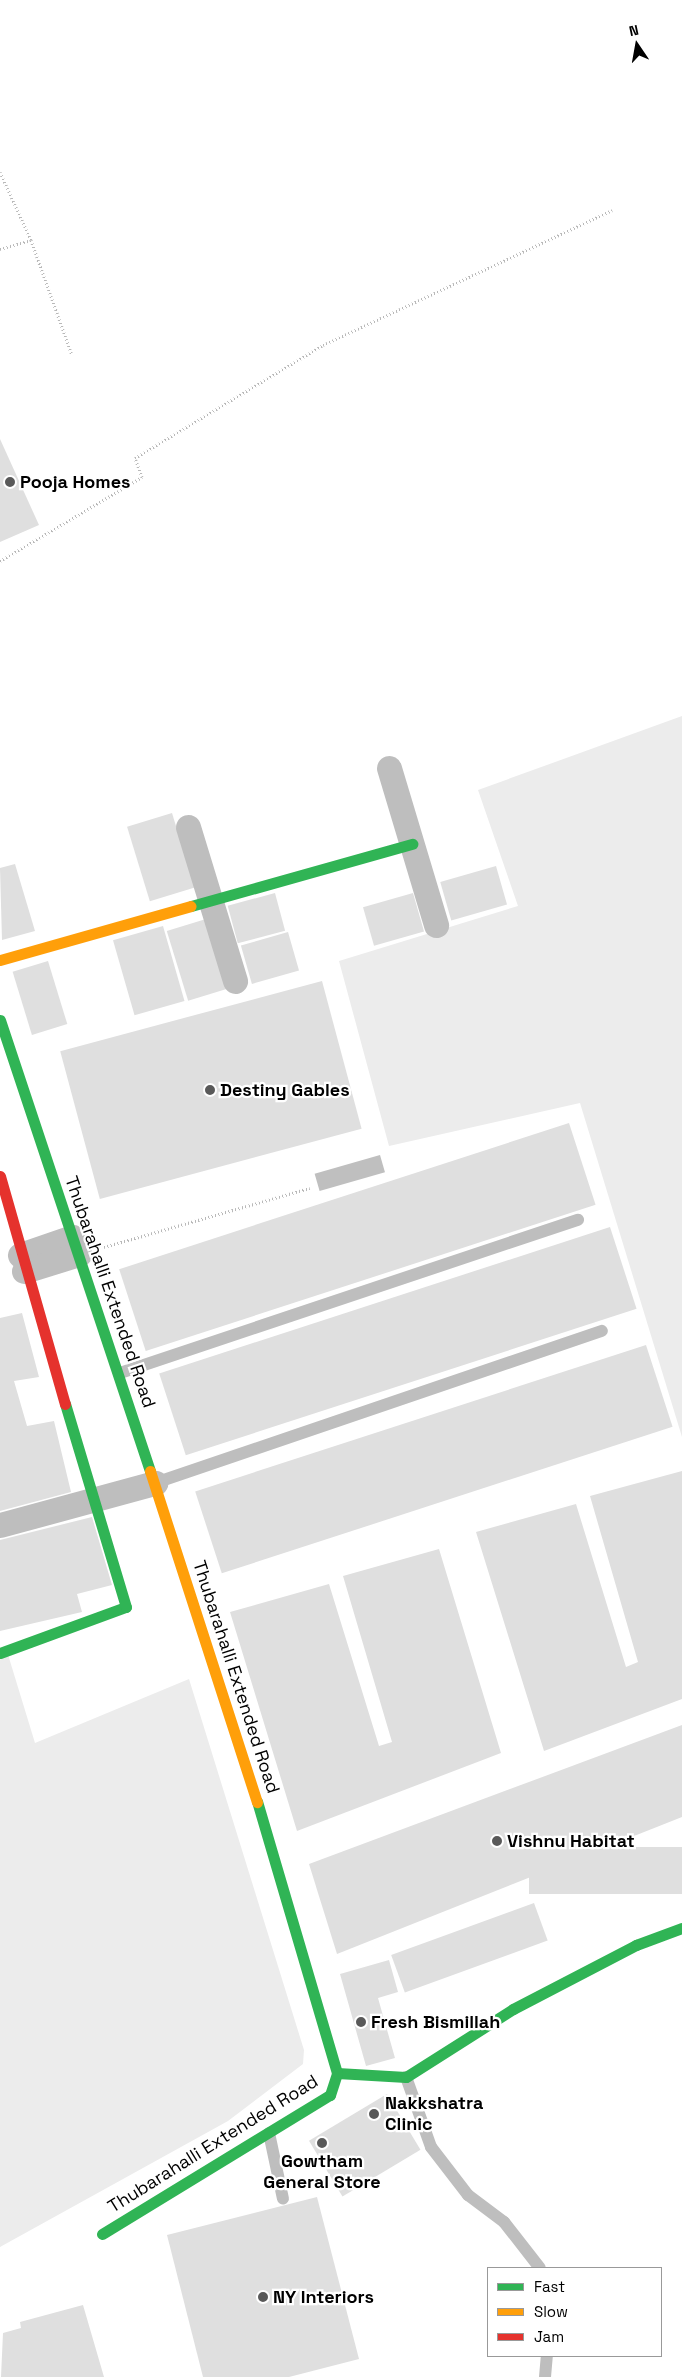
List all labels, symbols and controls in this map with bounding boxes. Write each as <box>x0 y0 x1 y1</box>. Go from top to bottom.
north arrow <box>612 20 662 70</box>
text: N <box>627 21 640 40</box>
place label: Pooja Homes <box>20 471 131 493</box>
marker: Pooja Homes <box>4 476 16 488</box>
place label: Destiny Gables <box>220 1079 350 1101</box>
marker: Destiny Gables <box>204 1084 216 1096</box>
street label: Thubarahalli Extended Road <box>60 1173 160 1411</box>
street label: Thubarahalli Extended Road <box>188 1558 284 1796</box>
place label: Vishnu Habitat <box>507 1830 635 1852</box>
marker: Vishnu Habitat <box>491 1835 503 1847</box>
place label: Fresh Bismillah <box>371 2011 500 2033</box>
marker: Fresh Bismillah <box>355 2016 367 2028</box>
street label: Thubarahalli Extended Road <box>104 2070 322 2218</box>
place label: Nakkshatra Clinic <box>385 2093 483 2136</box>
marker: Nakkshatra Clinic <box>367 2107 381 2121</box>
marker: Gowtham General Store <box>316 2137 328 2149</box>
place label: Gowtham General Store <box>263 2151 381 2194</box>
legend <box>487 2267 662 2357</box>
text: Fast <box>534 2277 565 2296</box>
place label: NY Interiors <box>273 2286 374 2308</box>
marker: NY Interiors <box>257 2291 269 2303</box>
text: Slow <box>534 2302 568 2321</box>
text: Jam <box>534 2327 564 2346</box>

